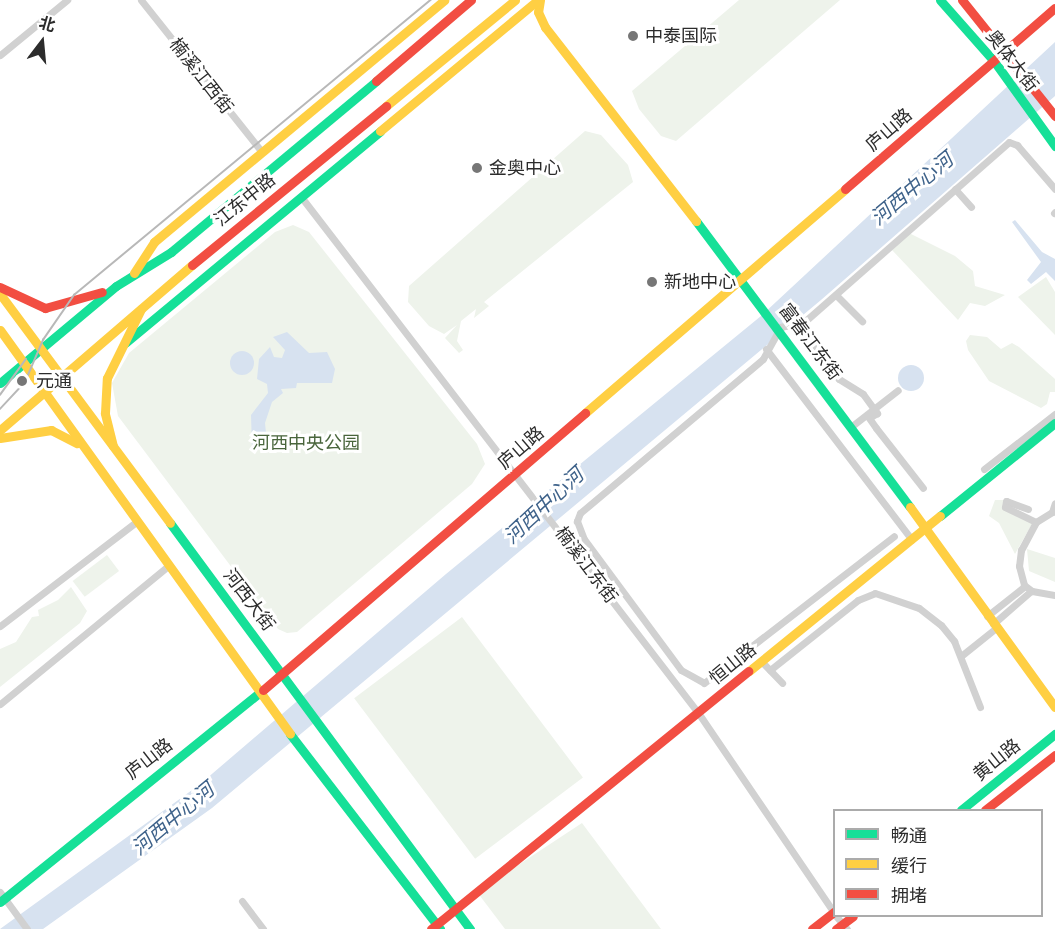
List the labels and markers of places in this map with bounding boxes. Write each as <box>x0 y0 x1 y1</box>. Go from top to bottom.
place label: 中泰国际 <box>645 25 717 47</box>
marker: 中泰国际 <box>626 29 640 43</box>
place label: 金奥中心 <box>489 157 561 179</box>
marker: 金奥中心 <box>470 161 484 175</box>
place label: 新地中心 <box>664 271 736 293</box>
marker: 新地中心 <box>645 275 659 289</box>
place label: 元通 <box>36 370 72 392</box>
marker: 元通 <box>13 372 31 390</box>

